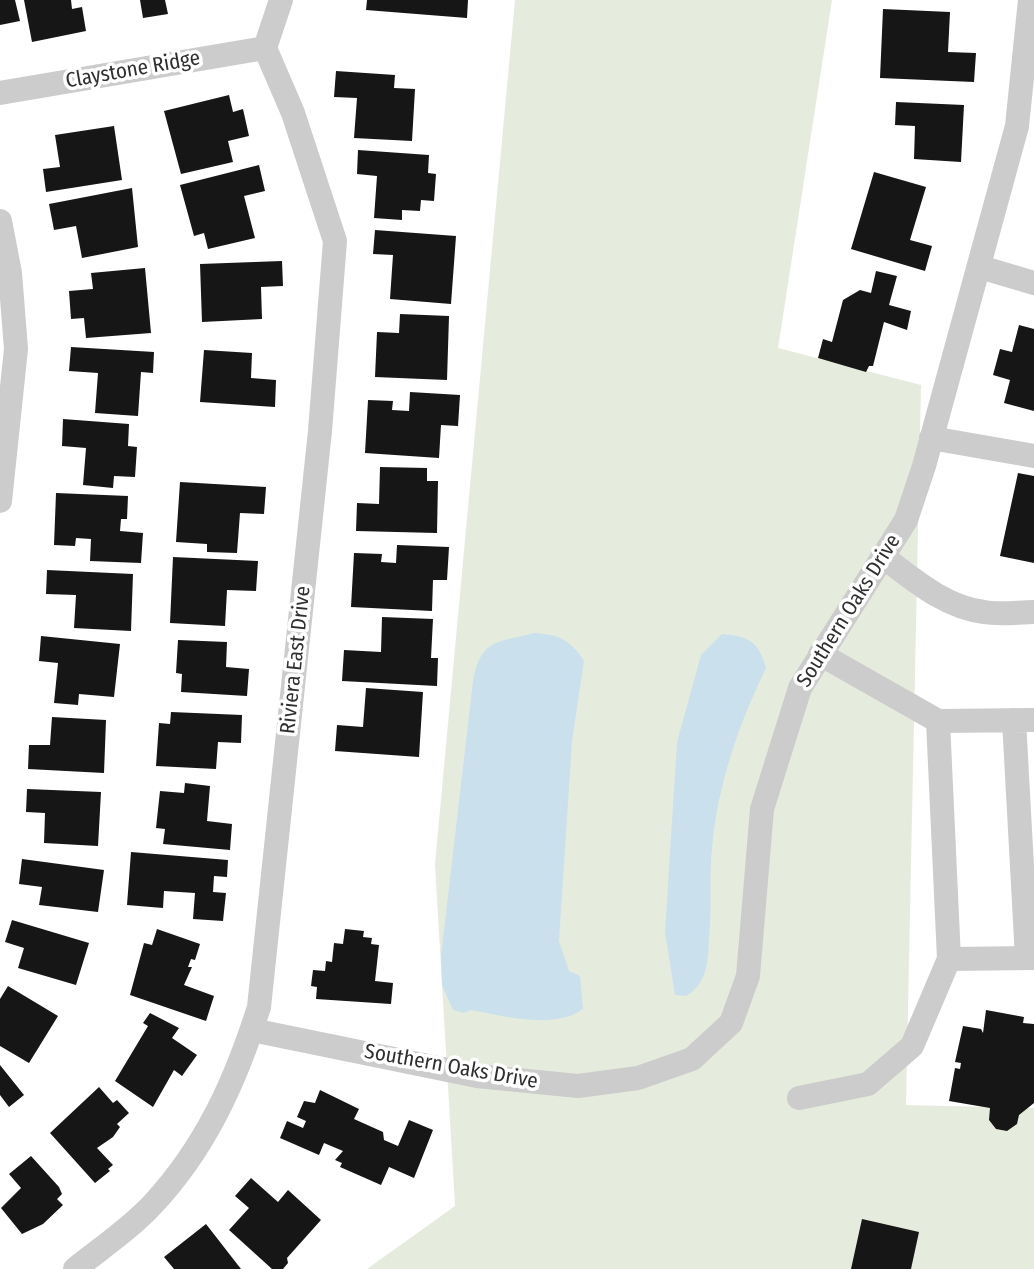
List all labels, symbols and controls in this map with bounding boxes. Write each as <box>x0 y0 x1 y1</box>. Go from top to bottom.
street label: Claystone Ridge <box>64 46 202 94</box>
street label: Southern Oaks Drive <box>792 530 906 692</box>
street label: Riviera East Drive <box>276 585 316 735</box>
street label: Southern Oaks Drive <box>362 1039 540 1095</box>

